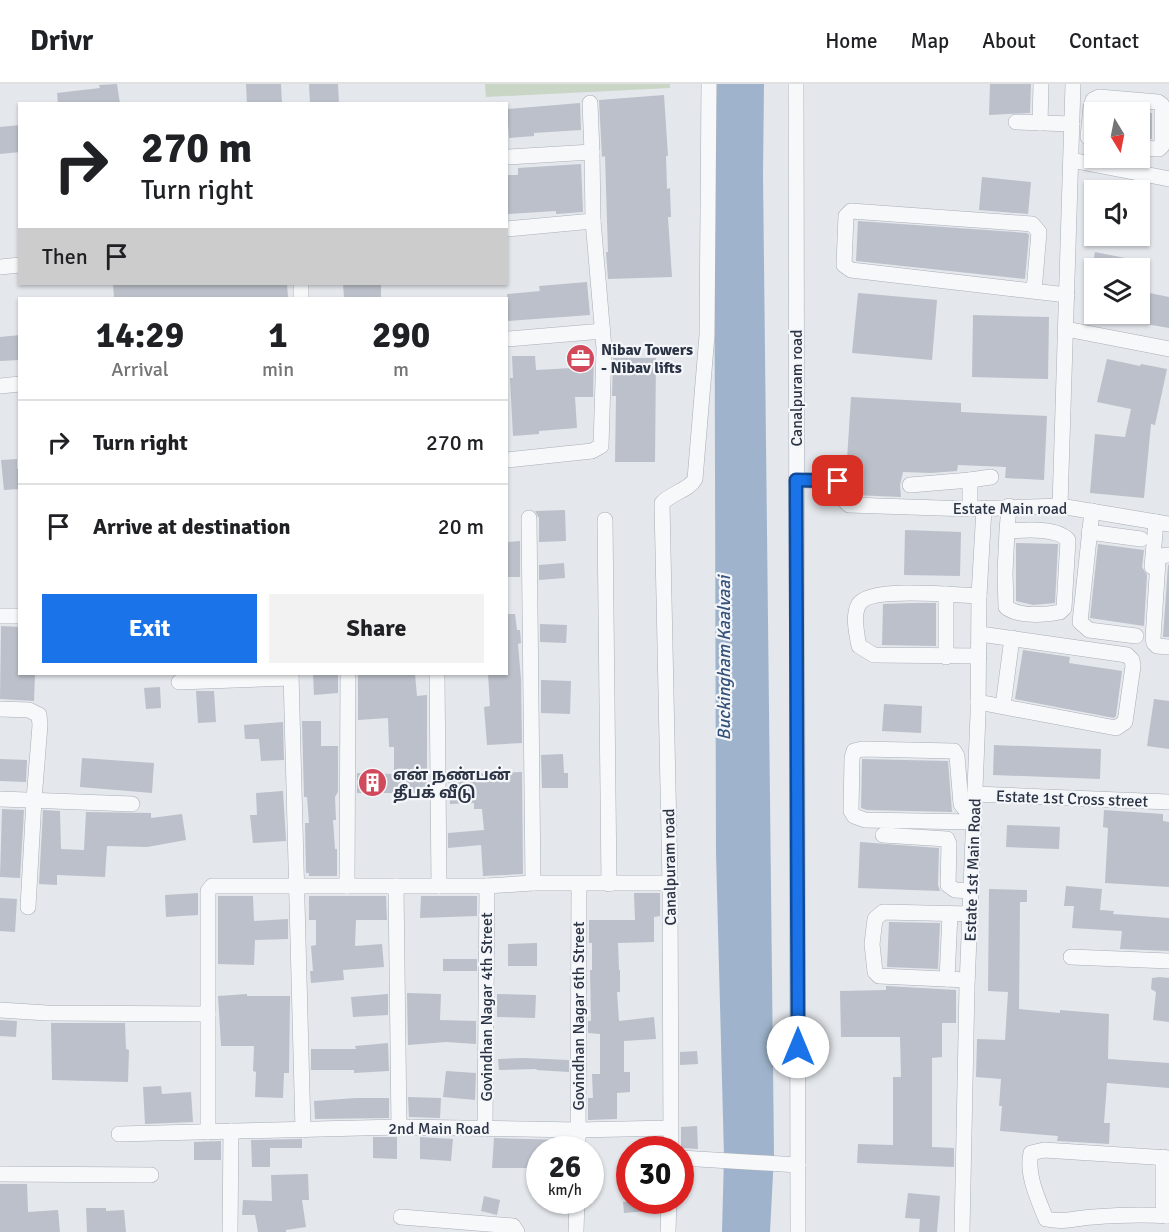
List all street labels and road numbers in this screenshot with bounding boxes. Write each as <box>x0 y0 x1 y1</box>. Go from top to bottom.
street label: Canalpuram road <box>787 329 807 447</box>
street label: Estate Main road <box>953 499 1067 519</box>
street label: Estate 1st Cross street <box>996 786 1149 812</box>
street label: Estate 1st Main Road <box>961 798 985 942</box>
street label: Canalpuram road <box>659 808 681 926</box>
street label: Govindhan Nagar 4th Street <box>477 912 497 1102</box>
street label: Govindhan Nagar 6th Street <box>569 921 589 1111</box>
street label: 2nd Main Road <box>388 1119 490 1139</box>

